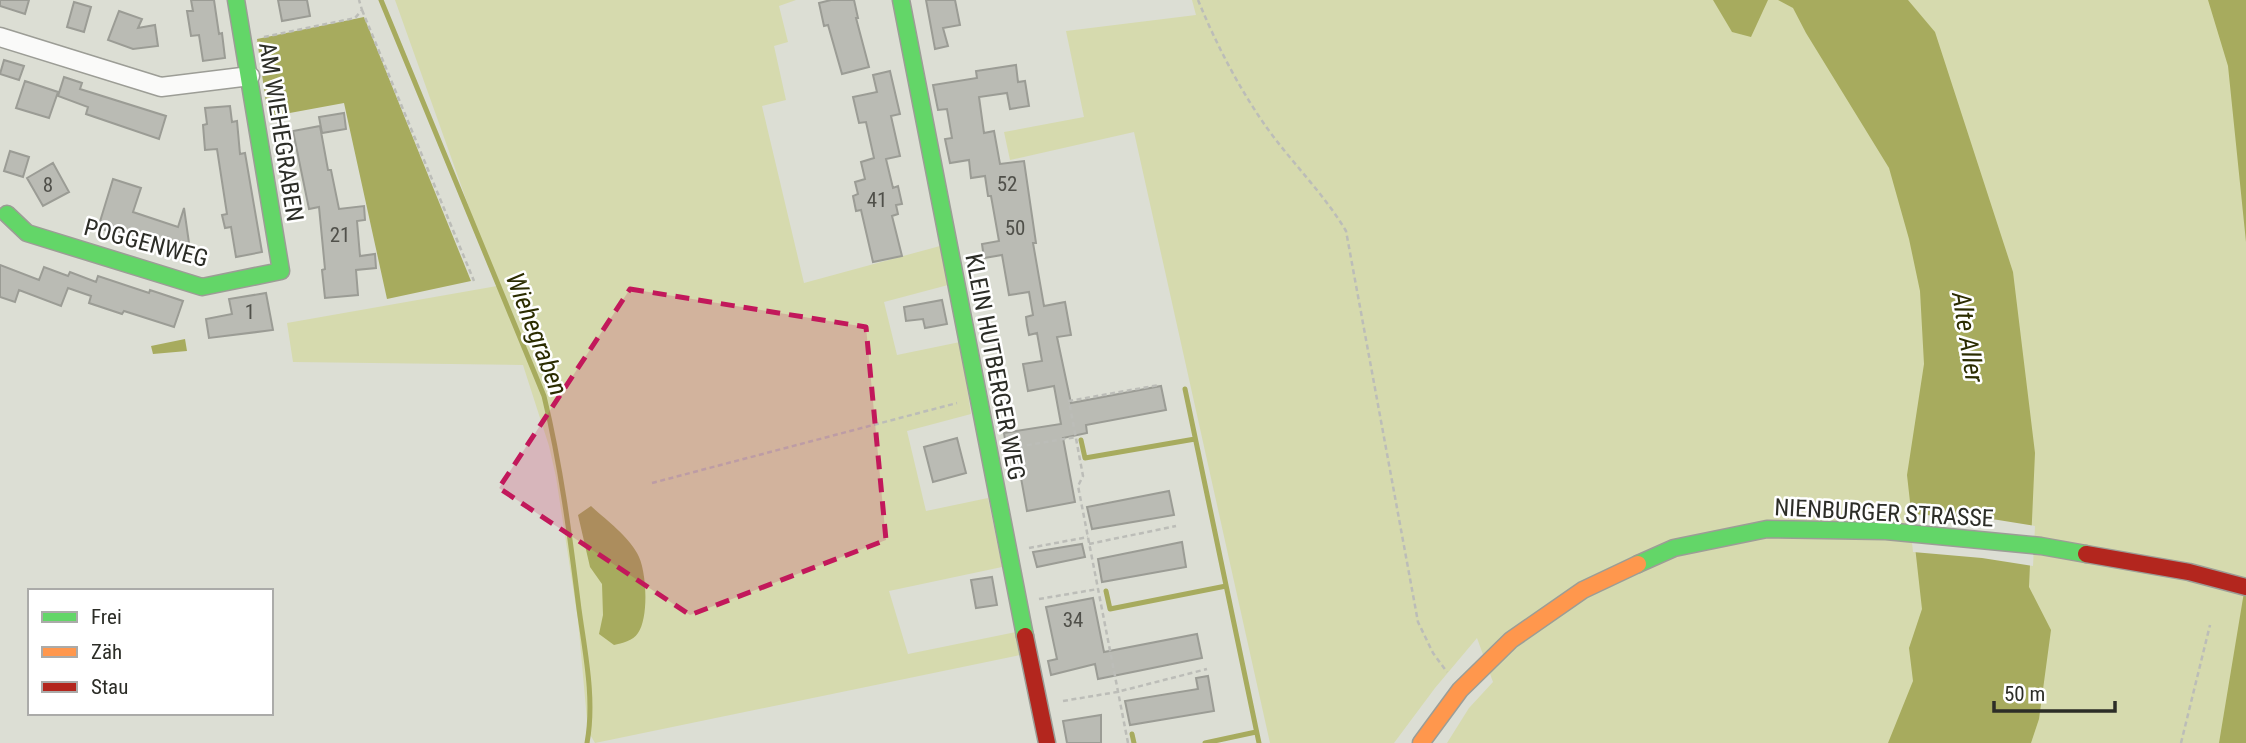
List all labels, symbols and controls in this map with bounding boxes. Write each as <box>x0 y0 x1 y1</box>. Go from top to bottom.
street label: AM WIEHEGRABEN <box>253 40 309 224</box>
house number: 52 <box>997 172 1017 196</box>
house number: 8 <box>43 173 53 197</box>
house number: 41 <box>867 188 887 212</box>
street label: POGGENWEG <box>81 213 211 273</box>
house number: 50 <box>1005 216 1025 240</box>
house number: 21 <box>330 223 350 247</box>
street label: KLEIN HUTBERGER WEG <box>959 251 1031 483</box>
water label: Wiehegraben <box>500 268 574 400</box>
water label: Alte Aller <box>1946 289 1990 386</box>
house number: 1 <box>245 300 255 324</box>
street label: NIENBURGER STRASSE <box>1774 493 1994 533</box>
legend <box>28 589 273 715</box>
text: Frei <box>91 605 122 629</box>
house number: 34 <box>1063 608 1083 632</box>
text: Zäh <box>91 640 122 664</box>
scale bar <box>1994 670 2115 714</box>
text: Stau <box>91 675 128 699</box>
text: 50 m <box>2004 682 2045 706</box>

